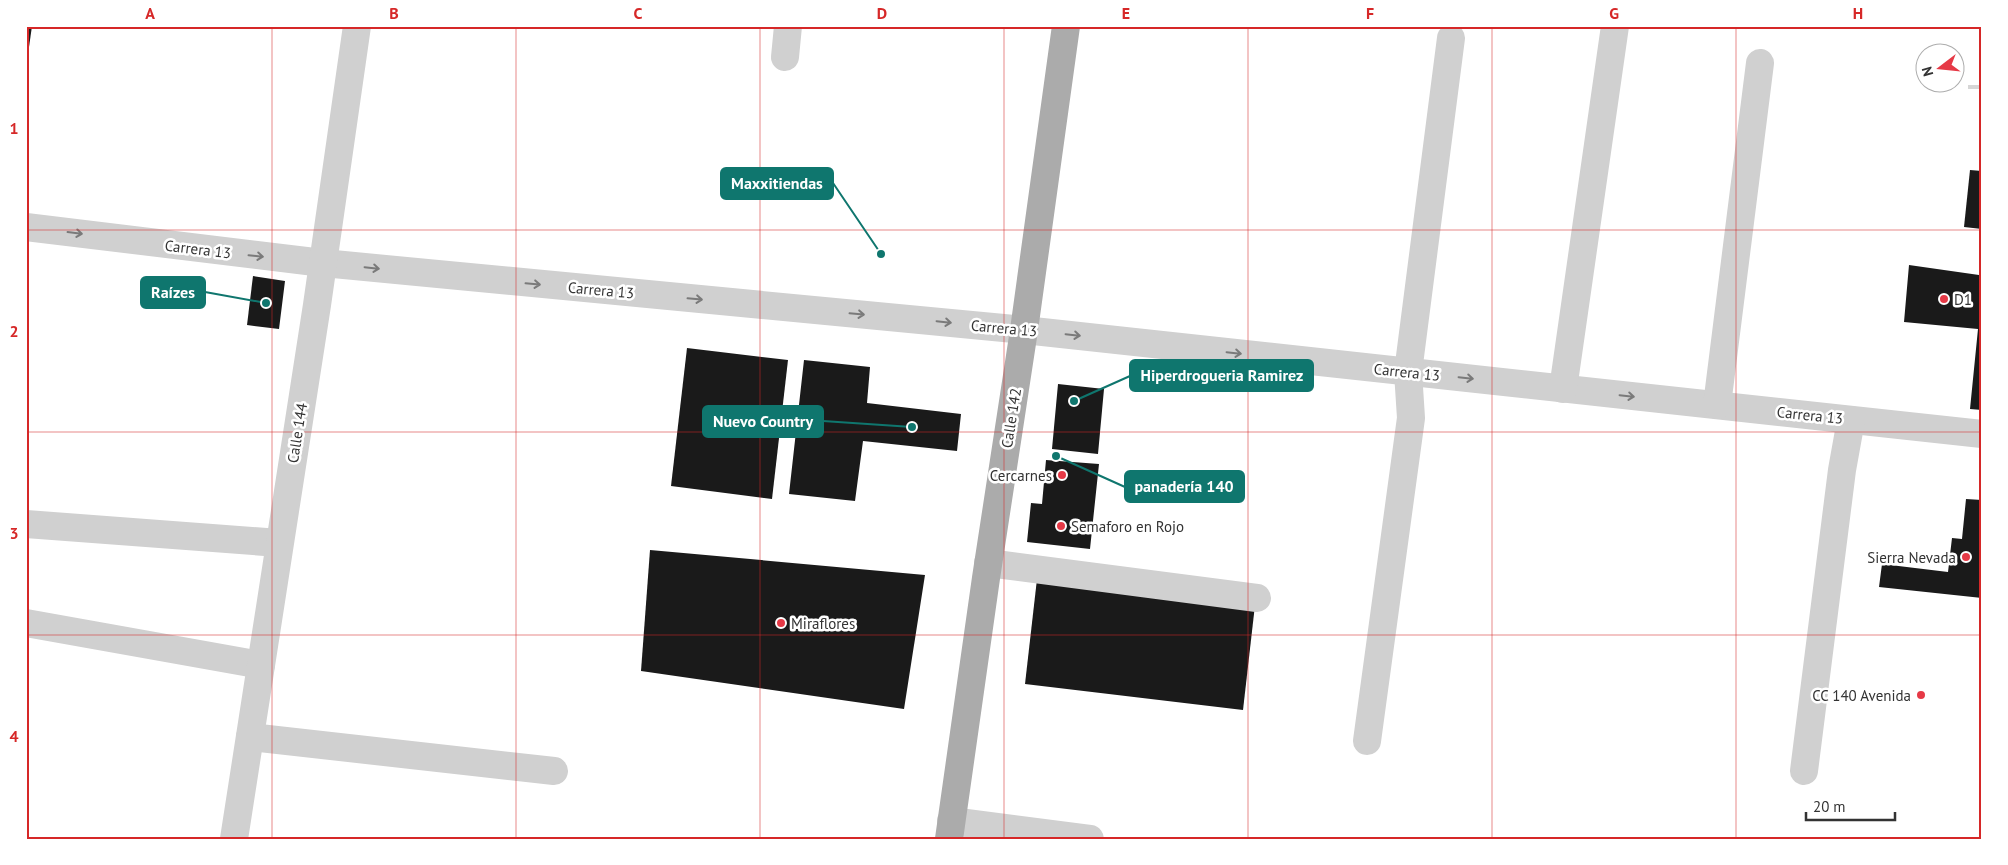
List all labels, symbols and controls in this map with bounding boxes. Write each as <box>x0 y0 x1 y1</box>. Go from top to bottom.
text: A <box>145 3 155 23</box>
text: B <box>389 3 399 23</box>
text: C <box>634 3 643 23</box>
text: D <box>877 3 887 23</box>
text: E <box>1122 3 1130 23</box>
text: F <box>1366 3 1374 23</box>
text: G <box>1609 3 1619 23</box>
text: H <box>1853 3 1863 23</box>
north arrow <box>1916 42 1966 92</box>
text: N <box>1918 65 1937 78</box>
text: 1 <box>9 118 19 138</box>
callout: Maxxitiendas <box>721 168 833 199</box>
text: Maxxitiendas <box>731 173 823 193</box>
one-way arrow <box>66 228 82 238</box>
street label: Carrera 13 <box>164 236 232 262</box>
one-way arrow <box>248 251 264 261</box>
one-way arrow <box>363 263 379 273</box>
callout: Raízes <box>141 277 205 308</box>
street label: Carrera 13 <box>567 278 635 302</box>
one-way arrow <box>525 279 541 289</box>
text: Raízes <box>151 282 195 302</box>
place label: D1 <box>1954 290 1972 309</box>
marker: D1 <box>1938 293 1950 305</box>
one-way arrow <box>687 294 703 304</box>
one-way arrow <box>849 310 865 319</box>
street label: Carrera 13 <box>970 316 1038 340</box>
one-way arrow <box>935 318 951 327</box>
text: 2 <box>9 321 19 341</box>
one-way arrow <box>1065 330 1081 340</box>
one-way arrow <box>1226 348 1242 358</box>
street label: Carrera 13 <box>1373 359 1441 385</box>
callout: Hiperdrogueria Ramirez <box>1130 360 1313 391</box>
text: Hiperdrogueria Ramirez <box>1141 365 1303 385</box>
one-way arrow <box>1457 373 1473 383</box>
street label: Calle 142 <box>997 387 1025 449</box>
one-way arrow <box>1619 391 1635 401</box>
street label: Calle 144 <box>283 402 311 464</box>
street label: Carrera 13 <box>1776 402 1844 428</box>
callout: Nuevo Country <box>703 406 823 437</box>
text: Nuevo Country <box>713 411 813 431</box>
place label: Cercarnes <box>990 466 1052 485</box>
marker: Cercarnes <box>1056 469 1068 481</box>
callout: panadería 140 <box>1125 471 1244 502</box>
text: panadería 140 <box>1134 476 1234 496</box>
place label: Semaforo en Rojo <box>1071 517 1184 536</box>
marker: Semaforo en Rojo <box>1055 520 1067 532</box>
text: 3 <box>9 523 19 543</box>
place label: Sierra Nevada <box>1867 548 1956 567</box>
marker: Sierra Nevada <box>1960 551 1972 563</box>
place label: Miraflores <box>791 614 855 633</box>
marker: Miraflores <box>775 617 787 629</box>
place label: CC 140 Avenida <box>1812 686 1911 705</box>
marker: CC 140 Avenida <box>1915 689 1927 701</box>
text: 4 <box>9 726 19 746</box>
scale bar <box>1806 790 1894 822</box>
text: 20 m <box>1813 797 1846 816</box>

